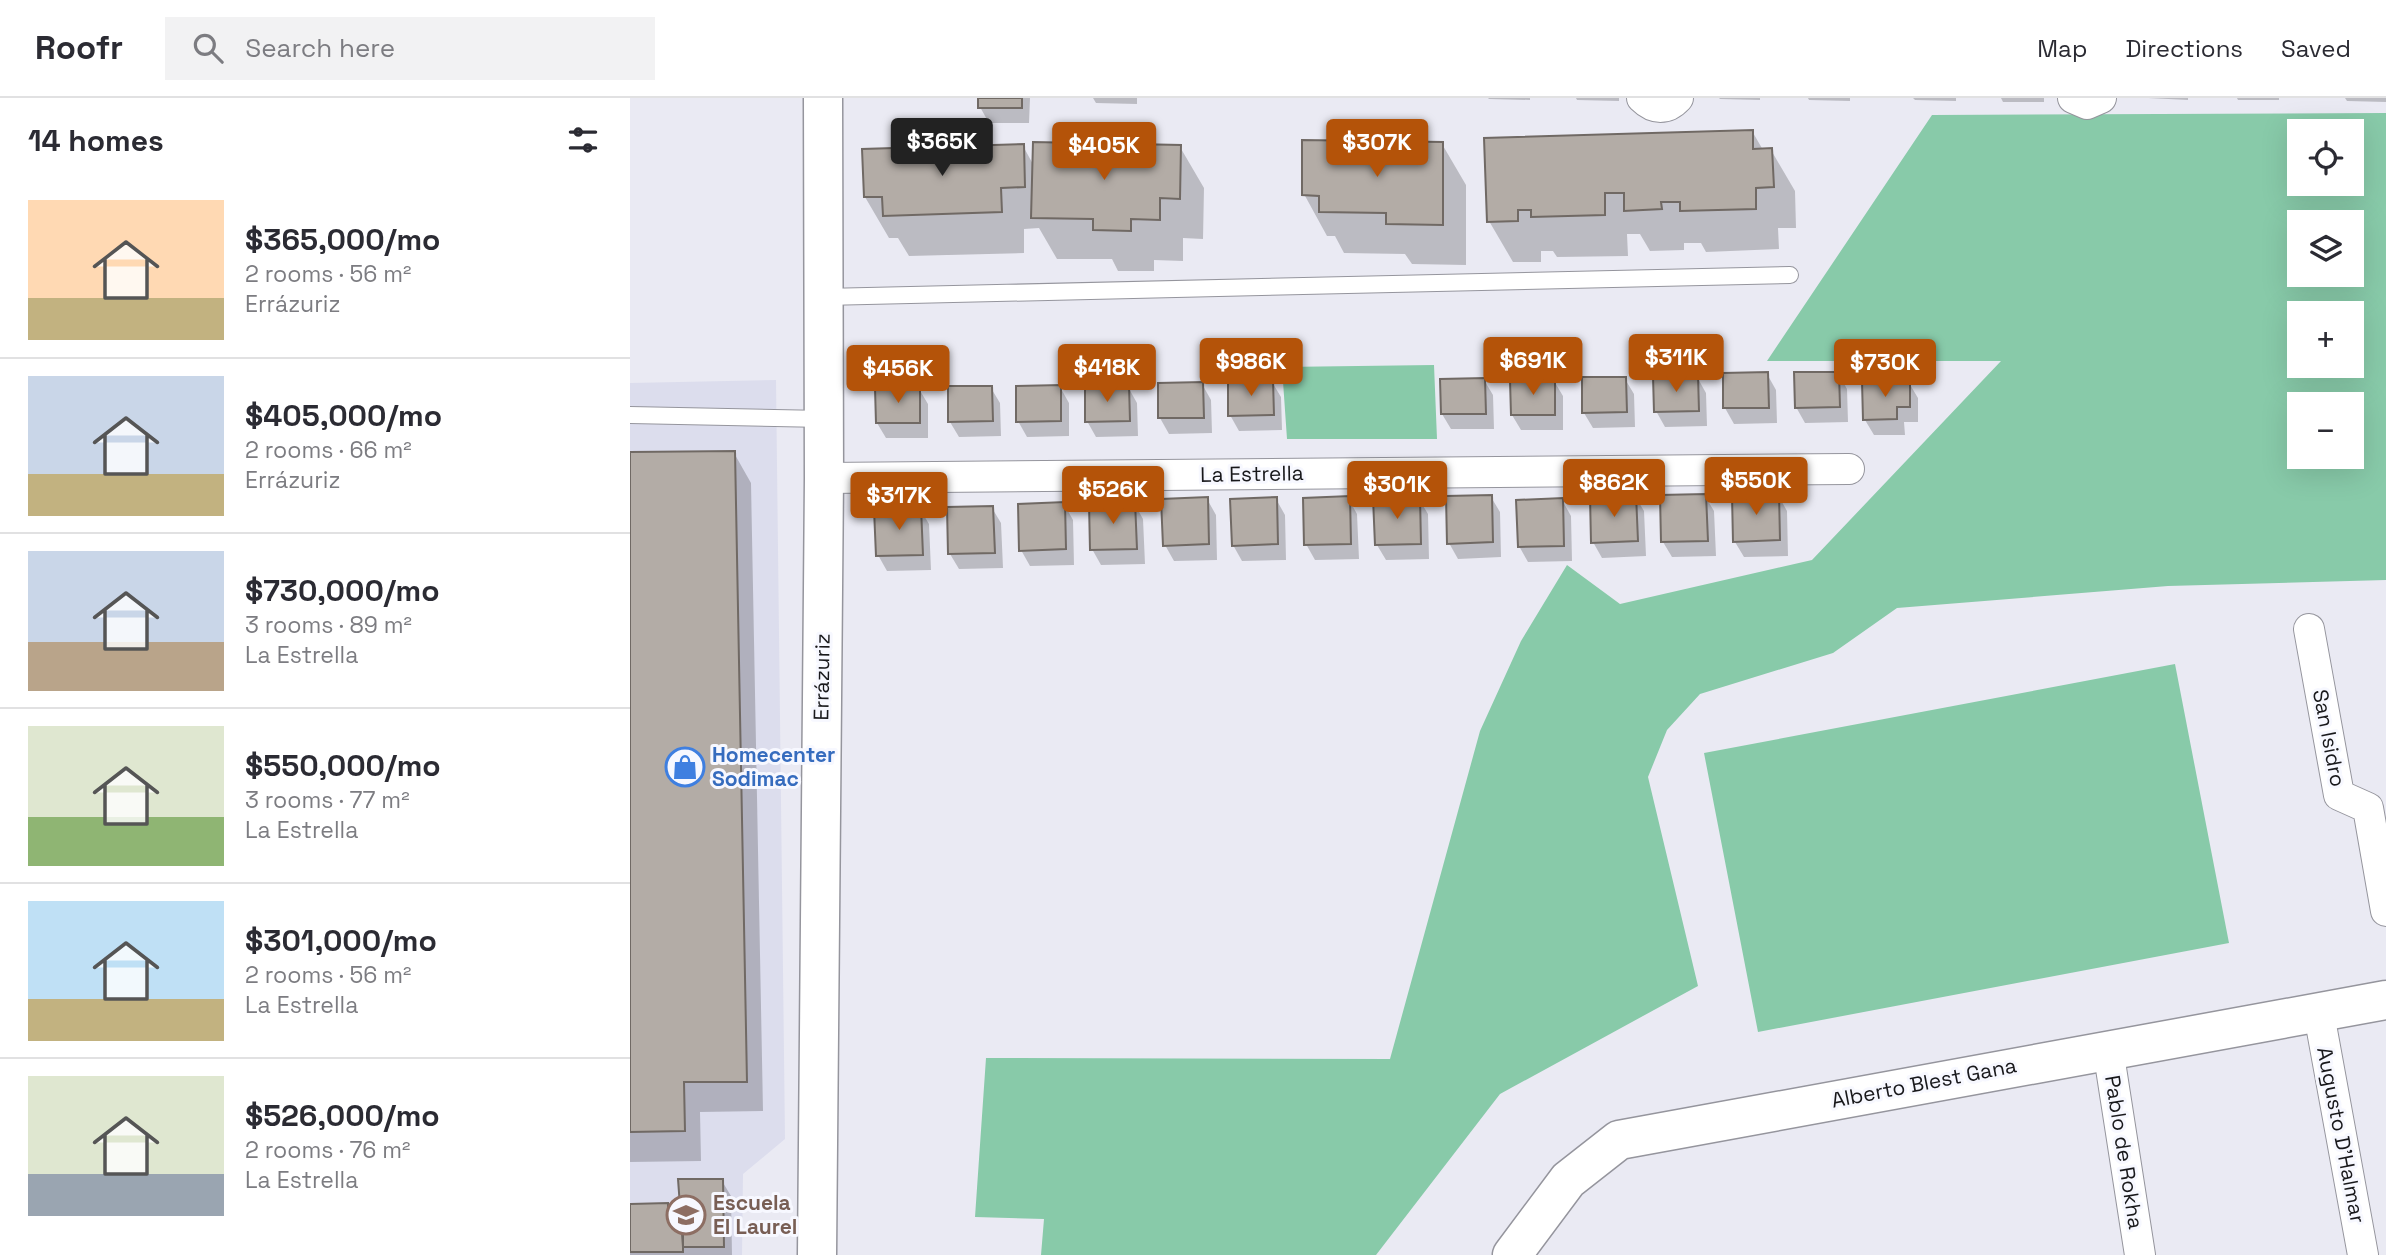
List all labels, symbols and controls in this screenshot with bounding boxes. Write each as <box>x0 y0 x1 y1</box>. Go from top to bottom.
search box <box>165 17 655 80</box>
text: Roofr <box>35 27 123 69</box>
icon: search <box>189 29 227 67</box>
text: Search here <box>245 31 395 65</box>
text: Map <box>2037 33 2087 64</box>
text: Directions <box>2125 33 2243 64</box>
text: Saved <box>2281 33 2351 64</box>
pin: $365K <box>893 118 991 178</box>
map controls <box>2287 119 2364 469</box>
button: locate <box>2287 119 2364 196</box>
pin: $307K <box>1328 120 1426 179</box>
text: 14 homes <box>28 121 164 160</box>
icon: filters <box>564 121 602 159</box>
pin: $405K <box>1055 122 1153 182</box>
text: $365K <box>907 126 977 156</box>
text: $307K <box>1342 127 1412 157</box>
text: $405K <box>1068 130 1140 160</box>
button: layers <box>2287 210 2364 287</box>
text: $365,000/mo <box>245 220 440 259</box>
icon: home <box>84 228 168 312</box>
text: 2 rooms · 56 m² <box>245 259 411 289</box>
text: Errázuriz <box>245 289 340 319</box>
button: + <box>2287 301 2364 378</box>
pin: $311K <box>1627 334 1725 394</box>
pin: $986K <box>1202 338 1300 398</box>
pin: $691K <box>1484 338 1582 397</box>
pin: $730K <box>1836 340 1934 399</box>
text: $311K <box>1645 342 1707 372</box>
pin: $418K <box>1058 344 1156 404</box>
pin: $456K <box>849 345 947 405</box>
text: $691K <box>1499 345 1567 375</box>
text: $986K <box>1216 346 1286 376</box>
text: $730K <box>1850 347 1920 377</box>
text: $418K <box>1074 352 1140 382</box>
text: $456K <box>863 353 933 383</box>
button: − <box>2287 392 2364 469</box>
text: $405,000/mo <box>245 396 442 435</box>
icon: home <box>84 404 168 488</box>
text: 2 rooms · 66 m² <box>245 435 412 465</box>
pin: $550K <box>1707 458 1805 517</box>
street label: La Estrella <box>1200 459 1304 488</box>
pin: $862K <box>1565 460 1663 519</box>
pin: $301K <box>1348 462 1446 521</box>
text: Errázuriz <box>245 465 340 495</box>
text: $550K <box>1721 465 1791 495</box>
pin: $526K <box>1064 466 1162 526</box>
text: $862K <box>1579 467 1649 497</box>
text: $301K <box>1363 469 1431 499</box>
pin: $317K <box>850 472 948 532</box>
text: $526K <box>1078 474 1148 504</box>
text: $317K <box>866 480 932 510</box>
text: $730,000/mo <box>245 571 440 610</box>
icon: home <box>84 579 168 663</box>
text: 3 rooms · 89 m² <box>245 610 412 640</box>
street label: Errázuriz <box>807 633 836 721</box>
text: La Estrella <box>245 640 358 670</box>
street label: San Isidro <box>2307 687 2352 789</box>
place label: Homecenter Sodimac <box>712 741 835 792</box>
text: $550,000/mo <box>245 746 441 785</box>
shop icon: Homecenter Sodimac <box>664 746 706 788</box>
icon: home <box>84 754 168 838</box>
text: 3 rooms · 77 m² <box>245 785 410 815</box>
text: La Estrella <box>245 815 358 845</box>
text: $301,000/mo <box>245 921 437 960</box>
icon: home <box>84 929 168 1013</box>
text: 2 rooms · 56 m² <box>245 960 411 990</box>
text: La Estrella <box>245 990 358 1020</box>
street label: Augusto D'Halmar <box>2311 1045 2372 1225</box>
street label: Alberto Blest Gana <box>1829 1051 2019 1114</box>
street label: Pablo de Rokha <box>2099 1073 2150 1231</box>
text: $526,000/mo <box>245 1096 440 1135</box>
icon: home <box>84 1104 168 1188</box>
text: 2 rooms · 76 m² <box>245 1135 410 1165</box>
text: La Estrella <box>245 1165 358 1195</box>
place label: Escuela El Laurel <box>713 1189 797 1240</box>
school or university icon: Escuela El Laurel <box>665 1194 707 1236</box>

